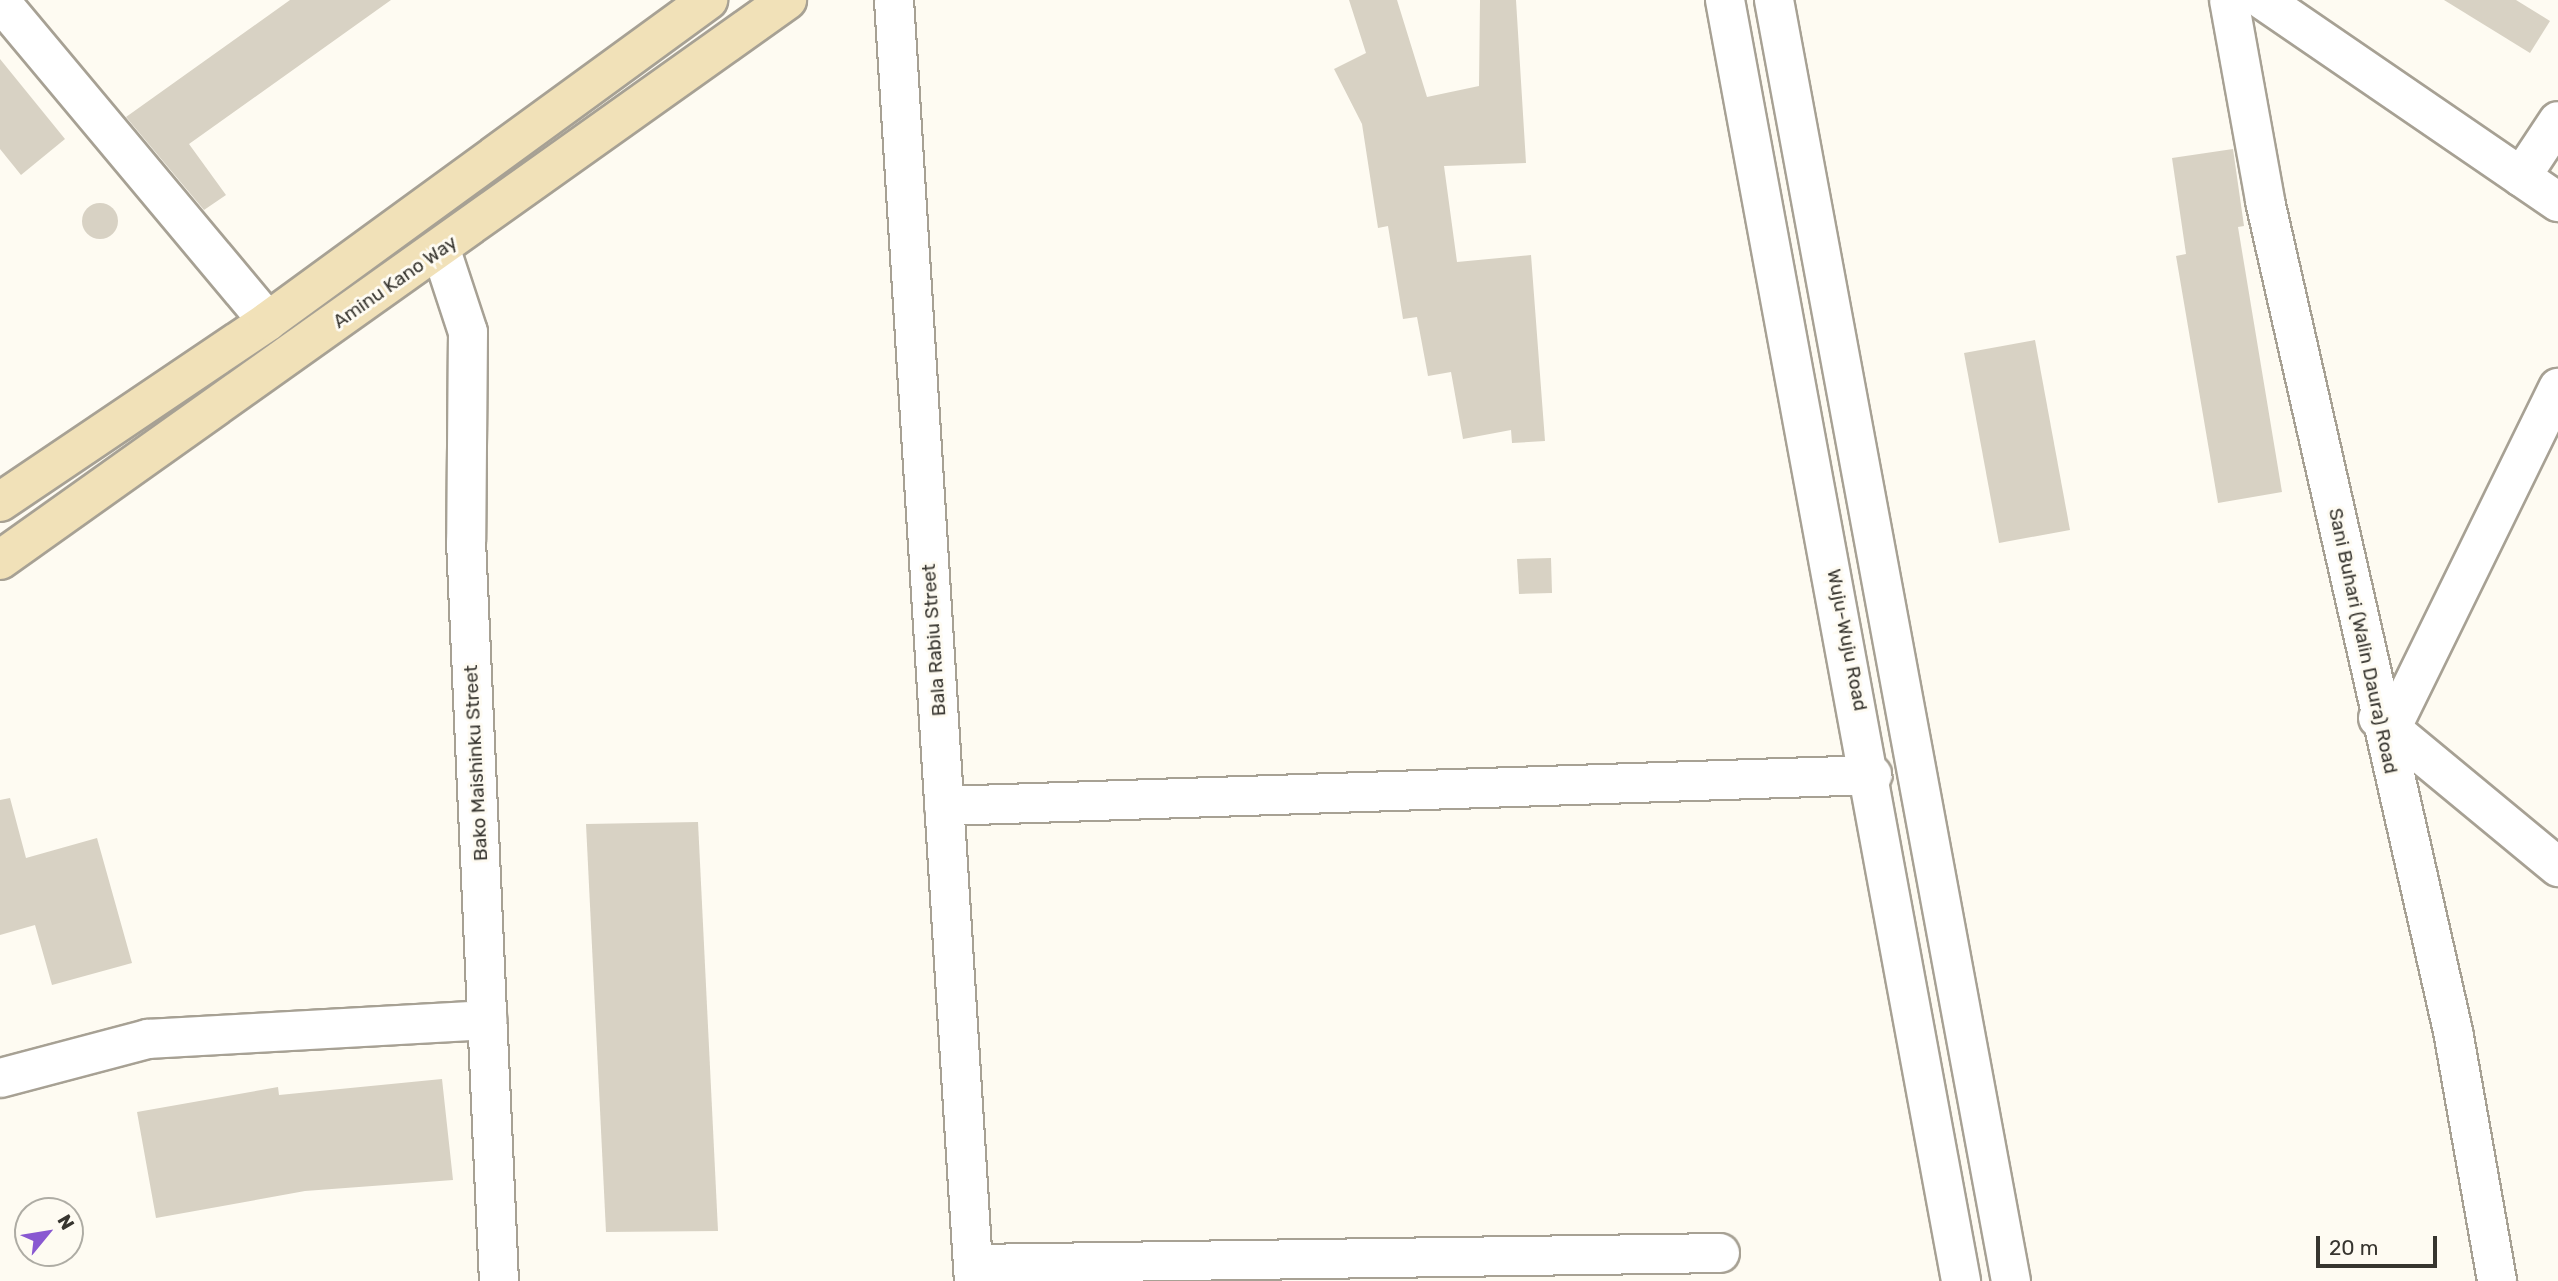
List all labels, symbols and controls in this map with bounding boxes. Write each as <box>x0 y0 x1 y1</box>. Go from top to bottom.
street label: Aminu Kano Way <box>329 231 461 333</box>
street label: Sani Buhari (Walin Daura) Road <box>2324 506 2402 776</box>
street label: Bala Rabiu Street <box>917 563 951 717</box>
street label: Wuju-Wuju Road <box>1822 567 1872 713</box>
street label: Bako Maishinku Street <box>459 664 493 862</box>
north arrow <box>14 1197 84 1267</box>
text: N <box>53 1211 79 1234</box>
scale bar <box>2320 1222 2441 1266</box>
text: 20 m <box>2329 1235 2378 1260</box>

